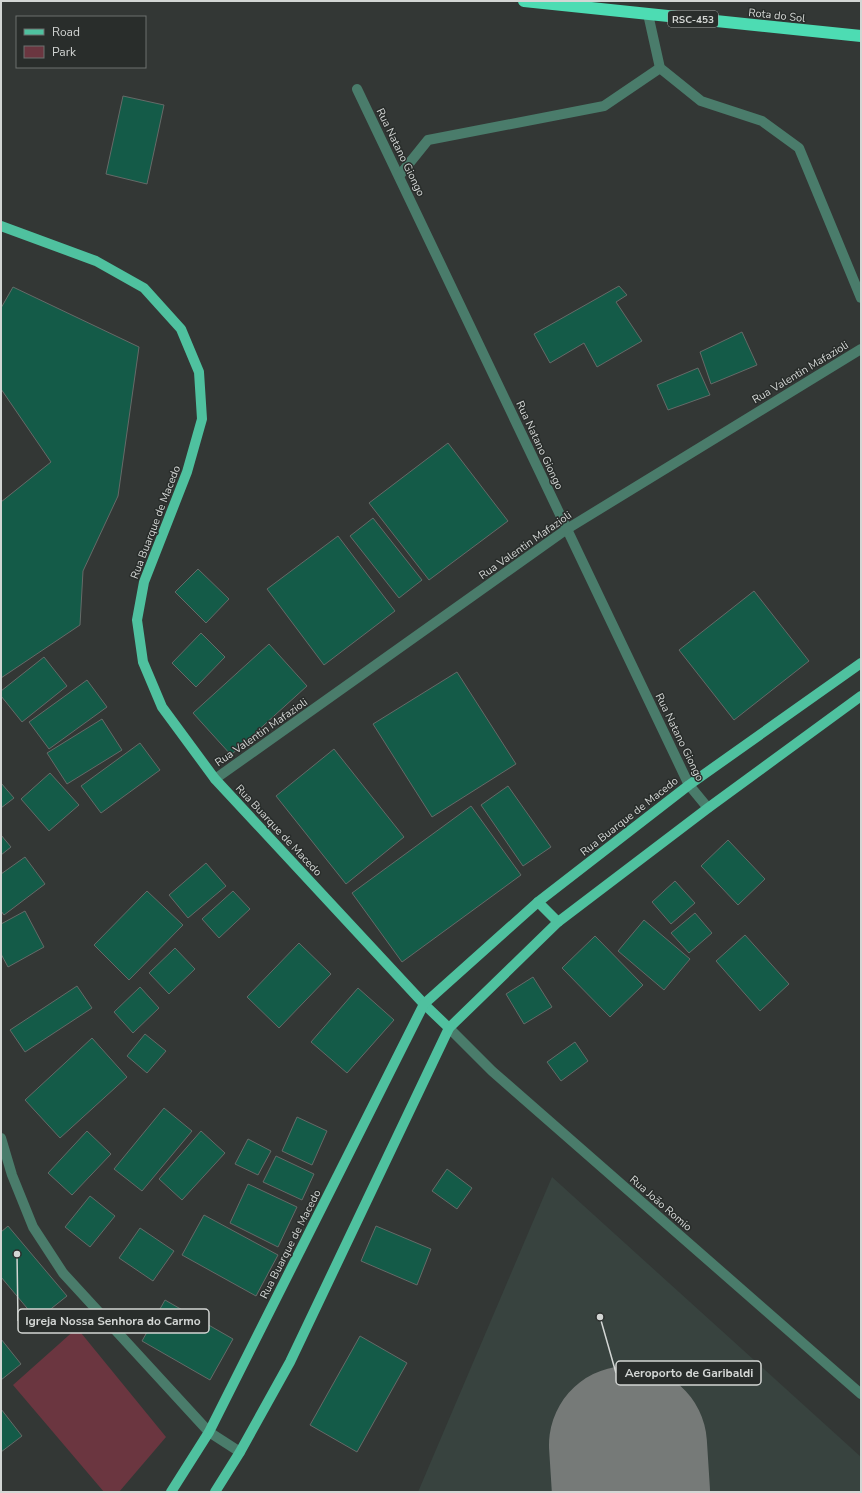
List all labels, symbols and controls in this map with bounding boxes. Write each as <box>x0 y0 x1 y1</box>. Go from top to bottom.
street label: Rota do Sol <box>748 5 807 26</box>
road number: RSC-453 <box>668 11 718 27</box>
legend <box>16 16 146 68</box>
text: Road <box>52 24 80 40</box>
text: Park <box>52 44 77 60</box>
street label: Rua Natano Giongo <box>373 106 428 199</box>
street label: Rua Valentin Mafazioli <box>749 338 851 407</box>
street label: Rua Natano Giongo <box>512 398 567 492</box>
street label: Rua Buarque de Macedo <box>127 463 184 581</box>
street label: Rua Valentin Mafazioli <box>476 508 575 583</box>
street label: Rua Natano Giongo <box>652 691 707 784</box>
street label: Rua Valentin Mafazioli <box>212 695 311 770</box>
street label: Rua Buarque de Macedo <box>577 773 681 859</box>
street label: Rua Buarque de Macedo <box>232 781 325 880</box>
street label: Rua João Romio <box>626 1172 695 1235</box>
street label: Rua Buarque de Macedo <box>256 1187 324 1301</box>
callout: Igreja Nossa Senhora do Carmo <box>18 1309 209 1333</box>
text: Igreja Nossa Senhora do Carmo <box>25 1313 201 1329</box>
callout: Aeroporto de Garibaldi <box>616 1361 761 1385</box>
text: Aeroporto de Garibaldi <box>625 1365 753 1381</box>

